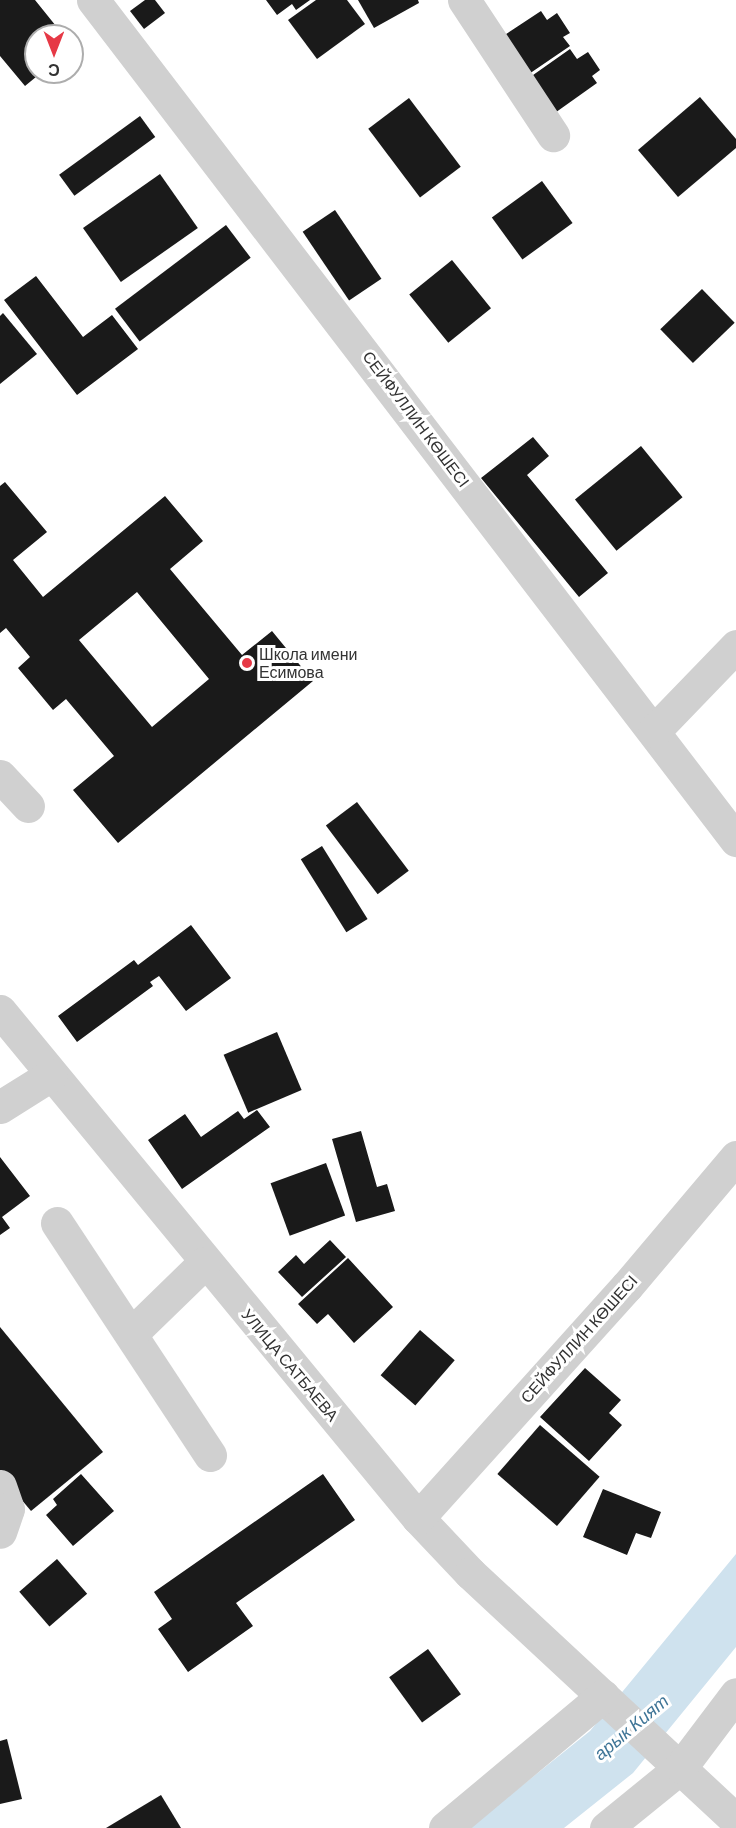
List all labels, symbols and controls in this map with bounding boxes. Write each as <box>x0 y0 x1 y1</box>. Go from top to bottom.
north arrow <box>24 24 84 84</box>
text: С <box>48 61 60 80</box>
street label: СЕЙФУЛЛИН КӨШЕСІ <box>359 347 473 491</box>
place label: Школа имени Есимова <box>259 644 357 682</box>
marker: Школа имени Есимова <box>240 656 254 670</box>
street label: СЕЙФУЛЛИН КӨШЕСІ <box>517 1271 641 1407</box>
street label: УЛИЦА САТБАЕВА <box>238 1305 342 1425</box>
water label: арык Кият <box>589 1690 673 1764</box>

